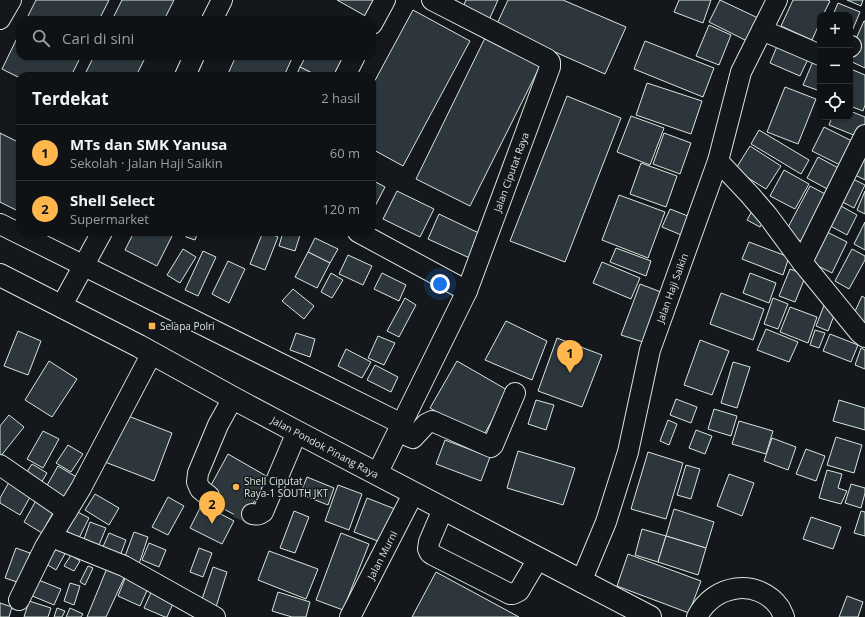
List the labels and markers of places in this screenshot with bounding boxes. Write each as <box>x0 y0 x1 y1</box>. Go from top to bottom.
place label: Selapa Polri <box>160 319 215 333</box>
marker: Selapa Polri <box>147 321 157 331</box>
pin: 1 <box>557 340 583 373</box>
place label: Shell Ciputat Raya-1 SOUTH JKT <box>244 474 329 500</box>
marker: Shell Ciputat Raya-1 SOUTH JKT <box>231 482 241 492</box>
pin: 2 <box>199 491 225 524</box>

